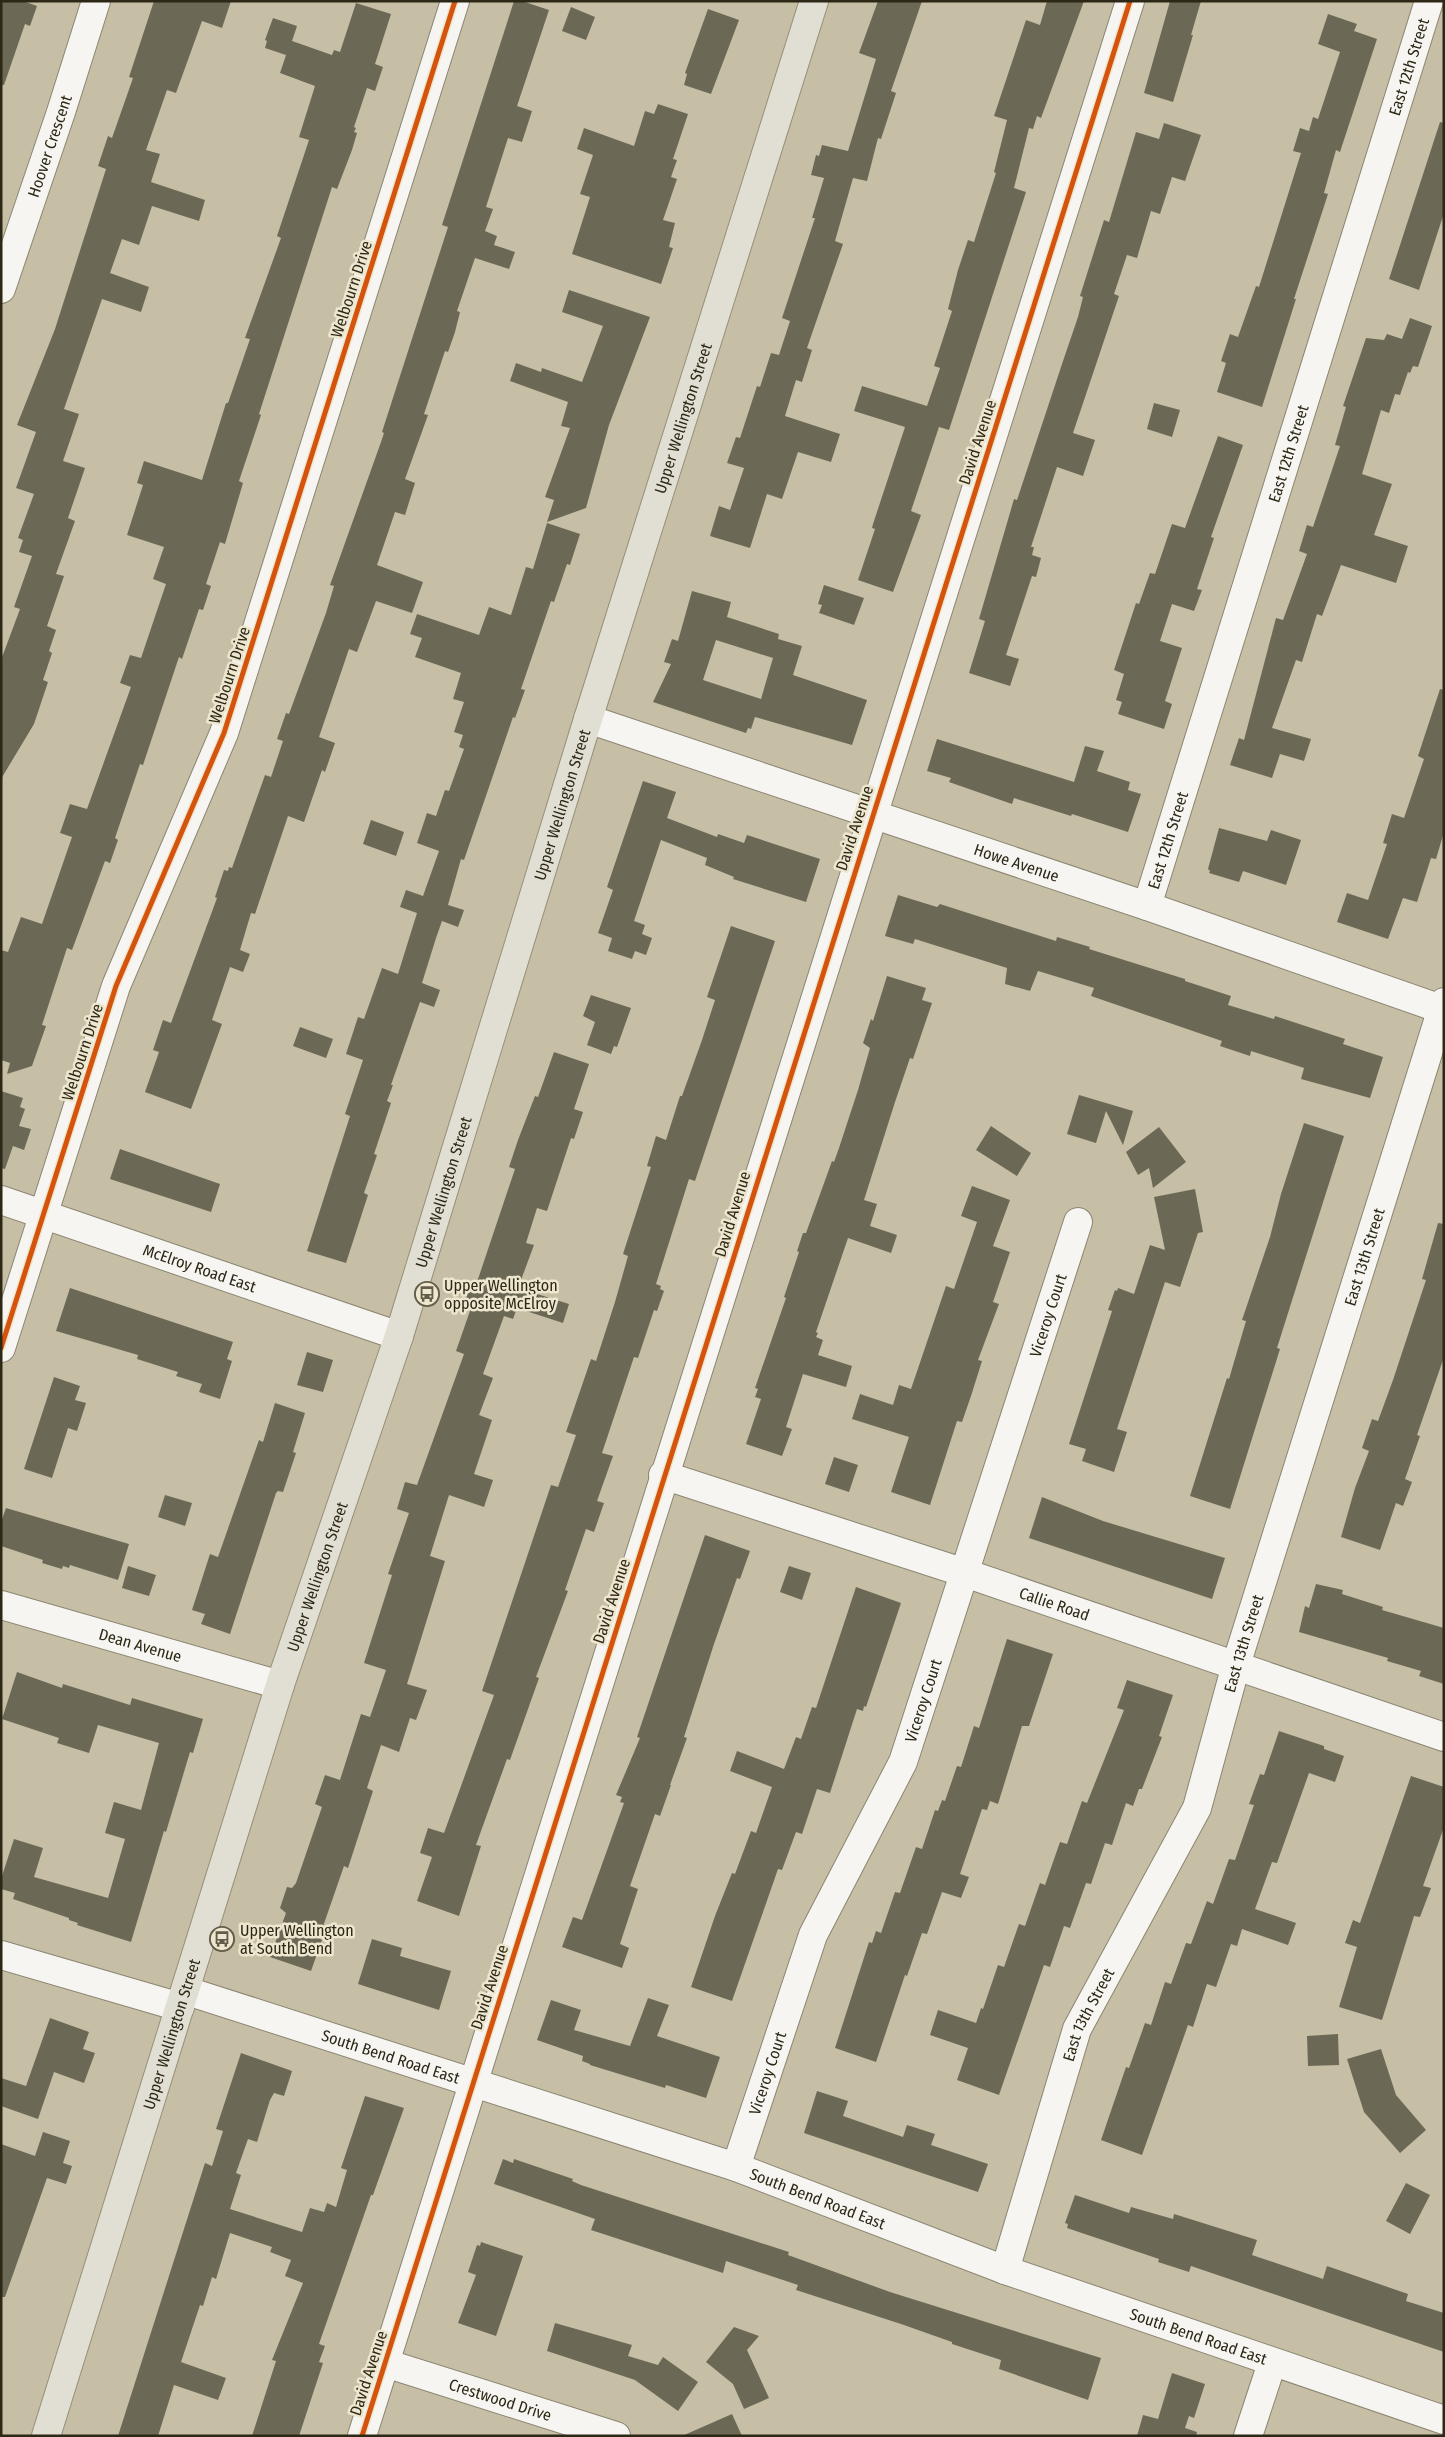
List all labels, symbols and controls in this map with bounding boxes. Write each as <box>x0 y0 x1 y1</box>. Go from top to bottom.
street label: East 12th Street <box>1385 15 1433 118</box>
street label: Hoover Crescent <box>24 92 76 200</box>
street label: Welbourn Drive <box>327 238 376 340</box>
street label: Upper Wellington Street <box>651 340 716 496</box>
street label: David Avenue <box>955 397 1000 487</box>
street label: East 12th Street <box>1264 402 1313 505</box>
street label: Welbourn Drive <box>205 624 254 726</box>
street label: Upper Wellington Street <box>530 726 595 883</box>
street label: David Avenue <box>832 783 877 873</box>
street label: East 12th Street <box>1144 789 1192 891</box>
street label: Howe Avenue <box>972 840 1062 886</box>
street label: Welbourn Drive <box>58 1001 107 1103</box>
street label: Upper Wellington Street <box>412 1114 476 1270</box>
street label: David Avenue <box>710 1169 754 1259</box>
street label: East 13th Street <box>1340 1205 1389 1308</box>
street label: McElroy Road East <box>140 1240 259 1297</box>
street label: Viceroy Court <box>1026 1271 1071 1360</box>
place label: Upper Wellington opposite McElroy <box>444 1276 558 1313</box>
bus stop icon: Upper Wellington opposite McElroy <box>414 1281 440 1307</box>
street label: Upper Wellington Street <box>283 1499 352 1654</box>
street label: David Avenue <box>589 1556 634 1646</box>
street label: Callie Road <box>1017 1583 1092 1625</box>
street label: East 13th Street <box>1220 1592 1268 1694</box>
street label: Dean Avenue <box>97 1625 184 1666</box>
street label: Viceroy Court <box>901 1656 946 1745</box>
place label: Upper Wellington at South Bend <box>240 1921 354 1958</box>
bus stop icon: Upper Wellington at South Bend <box>209 1926 235 1952</box>
street label: David Avenue <box>467 1942 512 2032</box>
street label: Upper Wellington Street <box>139 1956 204 2112</box>
street label: East 13th Street <box>1059 1964 1119 2064</box>
street label: South Bend Road East <box>319 2026 463 2088</box>
street label: Viceroy Court <box>745 2028 791 2117</box>
street label: South Bend Road East <box>747 2164 889 2234</box>
street label: South Bend Road East <box>1127 2304 1270 2369</box>
street label: David Avenue <box>346 2328 391 2418</box>
street label: Crestwood Drive <box>447 2375 554 2425</box>

